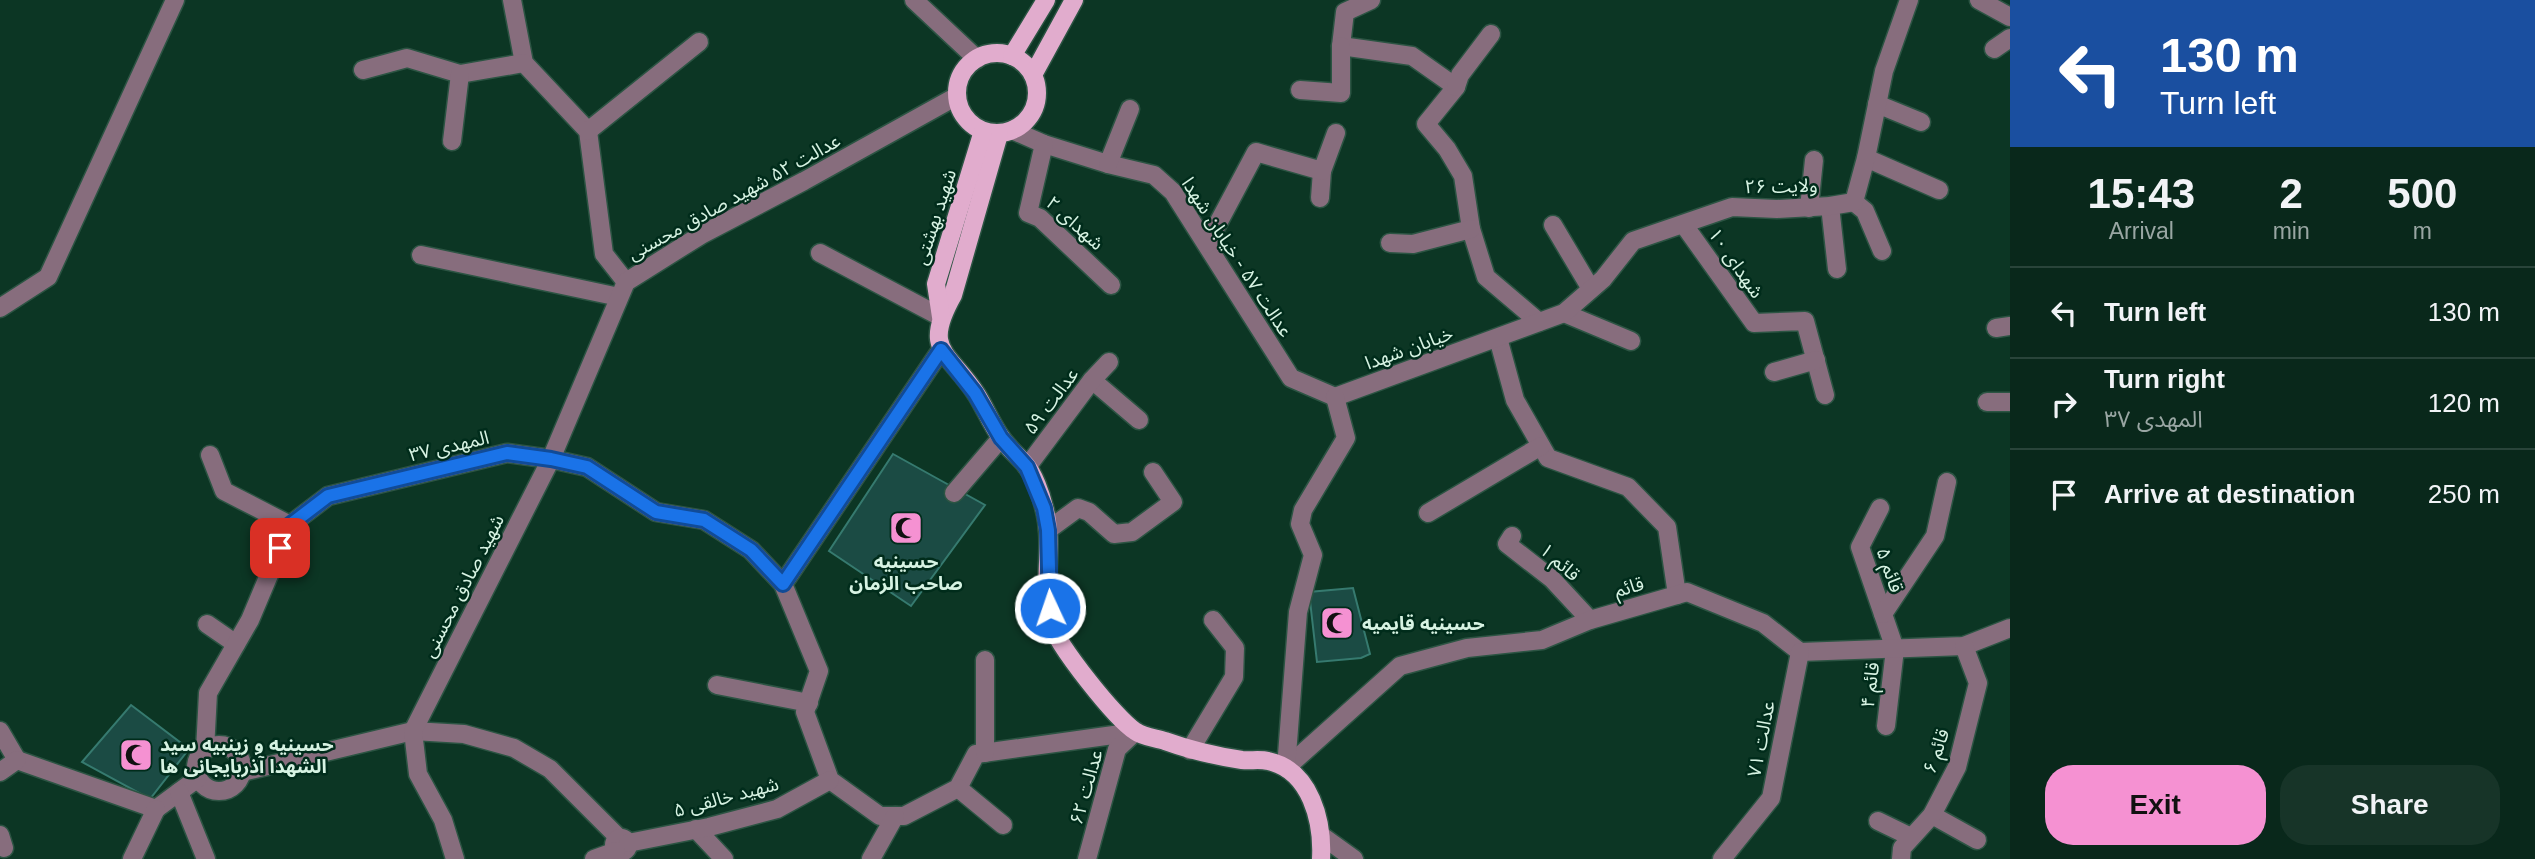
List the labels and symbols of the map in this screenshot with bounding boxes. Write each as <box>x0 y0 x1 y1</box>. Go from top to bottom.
street label: عدالت ۵۲ شهید صادق محسنی <box>624 130 844 265</box>
street label: شهید بهشتی <box>910 167 961 268</box>
street label: عدالت ۵۷ - خیابان شهدا <box>1178 173 1296 341</box>
street label: ولایت ۲۶ <box>1744 175 1818 198</box>
street label: شهدای ۲ <box>1042 192 1108 254</box>
street label: شهدای ۱۰ <box>1704 224 1768 302</box>
street label: خیابان شهدا <box>1362 322 1456 374</box>
street label: عدالت ۵۹ <box>1019 364 1083 438</box>
street label: المهدی ۳۷ <box>407 427 491 465</box>
mosque icon: حسینیه صاحب الزمان <box>887 509 925 547</box>
street label: شهید صادق محسنی <box>418 511 509 661</box>
pin <box>250 518 310 578</box>
street label: قائم ۱ <box>1533 539 1584 588</box>
street label: قائم ۵ <box>1869 545 1907 596</box>
place label: حسینیه صاحب الزمان <box>849 551 963 595</box>
position arrow <box>1013 571 1087 645</box>
street label: قائم <box>1612 573 1647 605</box>
mosque icon: حسینیه قایمیه <box>1318 604 1356 642</box>
place label: حسینیه قایمیه <box>1362 613 1485 634</box>
street label: قائم ۴ <box>1857 661 1887 710</box>
street label: عدالت ۷۱ <box>1743 699 1779 779</box>
street label: قائم ۶ <box>1919 726 1957 777</box>
place label: حسینیه و زینبیه سید الشهدا آذربایجانی ها <box>160 734 334 778</box>
mosque icon: حسینیه و زینبیه سید الشهدا آذربایجانی ها <box>117 736 155 774</box>
street label: عدالت ۶۲ <box>1065 747 1107 827</box>
street label: شهید خالقی ۵ <box>671 773 781 822</box>

